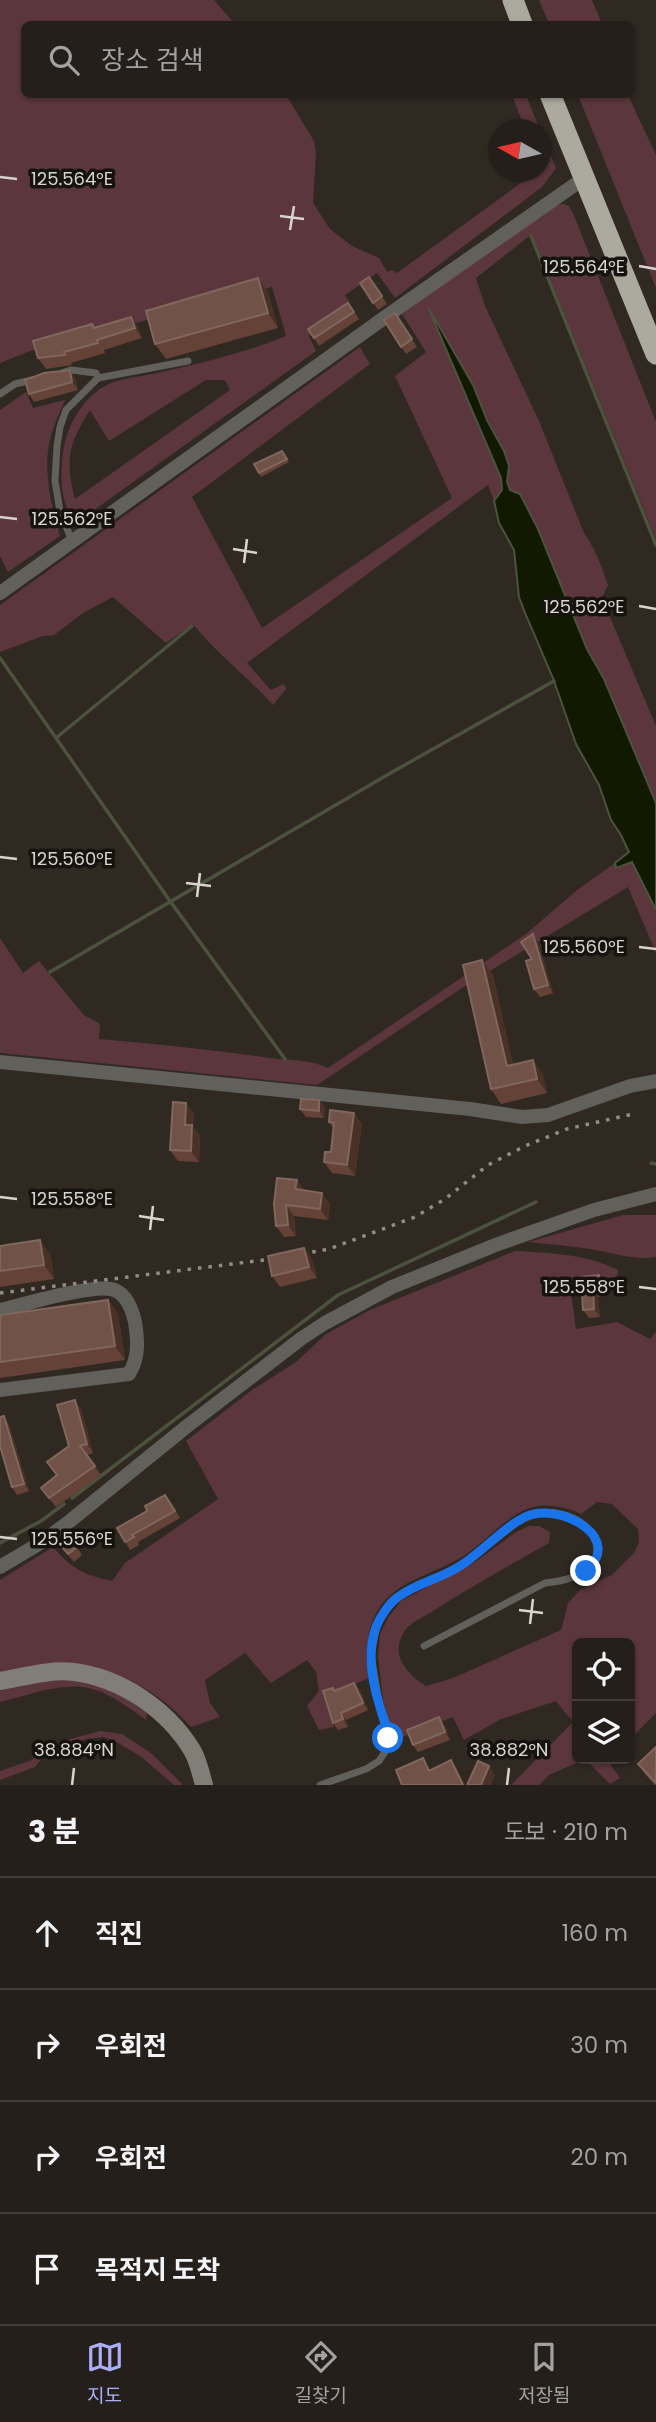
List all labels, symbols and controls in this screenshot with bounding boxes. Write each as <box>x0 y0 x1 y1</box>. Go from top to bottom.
search box <box>21 21 635 98</box>
icon: search <box>45 41 83 79</box>
text: 장소 검색 <box>101 42 204 78</box>
north arrow <box>488 119 551 182</box>
text: 125.564°E <box>31 166 113 191</box>
text: 125.564°E <box>543 254 625 279</box>
text: 125.562°E <box>32 506 112 531</box>
text: 125.562°E <box>544 594 624 619</box>
text: 125.560°E <box>31 846 113 871</box>
text: 125.560°E <box>543 934 625 959</box>
text: 125.558°E <box>31 1186 113 1211</box>
text: 125.558°E <box>543 1274 625 1299</box>
text: 125.556°E <box>31 1526 113 1551</box>
route end <box>570 1555 601 1586</box>
map controls <box>572 1638 635 1764</box>
button: locate <box>572 1638 635 1701</box>
button: layers <box>572 1701 635 1764</box>
route start <box>372 1722 403 1753</box>
text: 38.884°N <box>34 1737 114 1762</box>
text: 38.882°N <box>470 1737 548 1762</box>
text: 3 분 <box>28 1810 80 1853</box>
text: 도보 · 210 m <box>504 1816 628 1848</box>
icon: ahead <box>28 1914 66 1952</box>
text: 직진 <box>95 1916 143 1952</box>
text: 160 m <box>562 1917 628 1949</box>
icon: right <box>28 2026 66 2064</box>
text: 우회전 <box>95 2028 167 2064</box>
text: 30 m <box>570 2029 628 2061</box>
icon: right <box>28 2138 66 2176</box>
text: 우회전 <box>95 2140 167 2176</box>
text: 20 m <box>570 2141 628 2173</box>
icon: arrive <box>28 2250 66 2288</box>
text: 목적지 도착 <box>95 2252 220 2288</box>
tab: 지도 <box>86 2338 124 2410</box>
tab: 길찾기 <box>295 2338 347 2410</box>
tab: 저장됨 <box>518 2338 570 2410</box>

